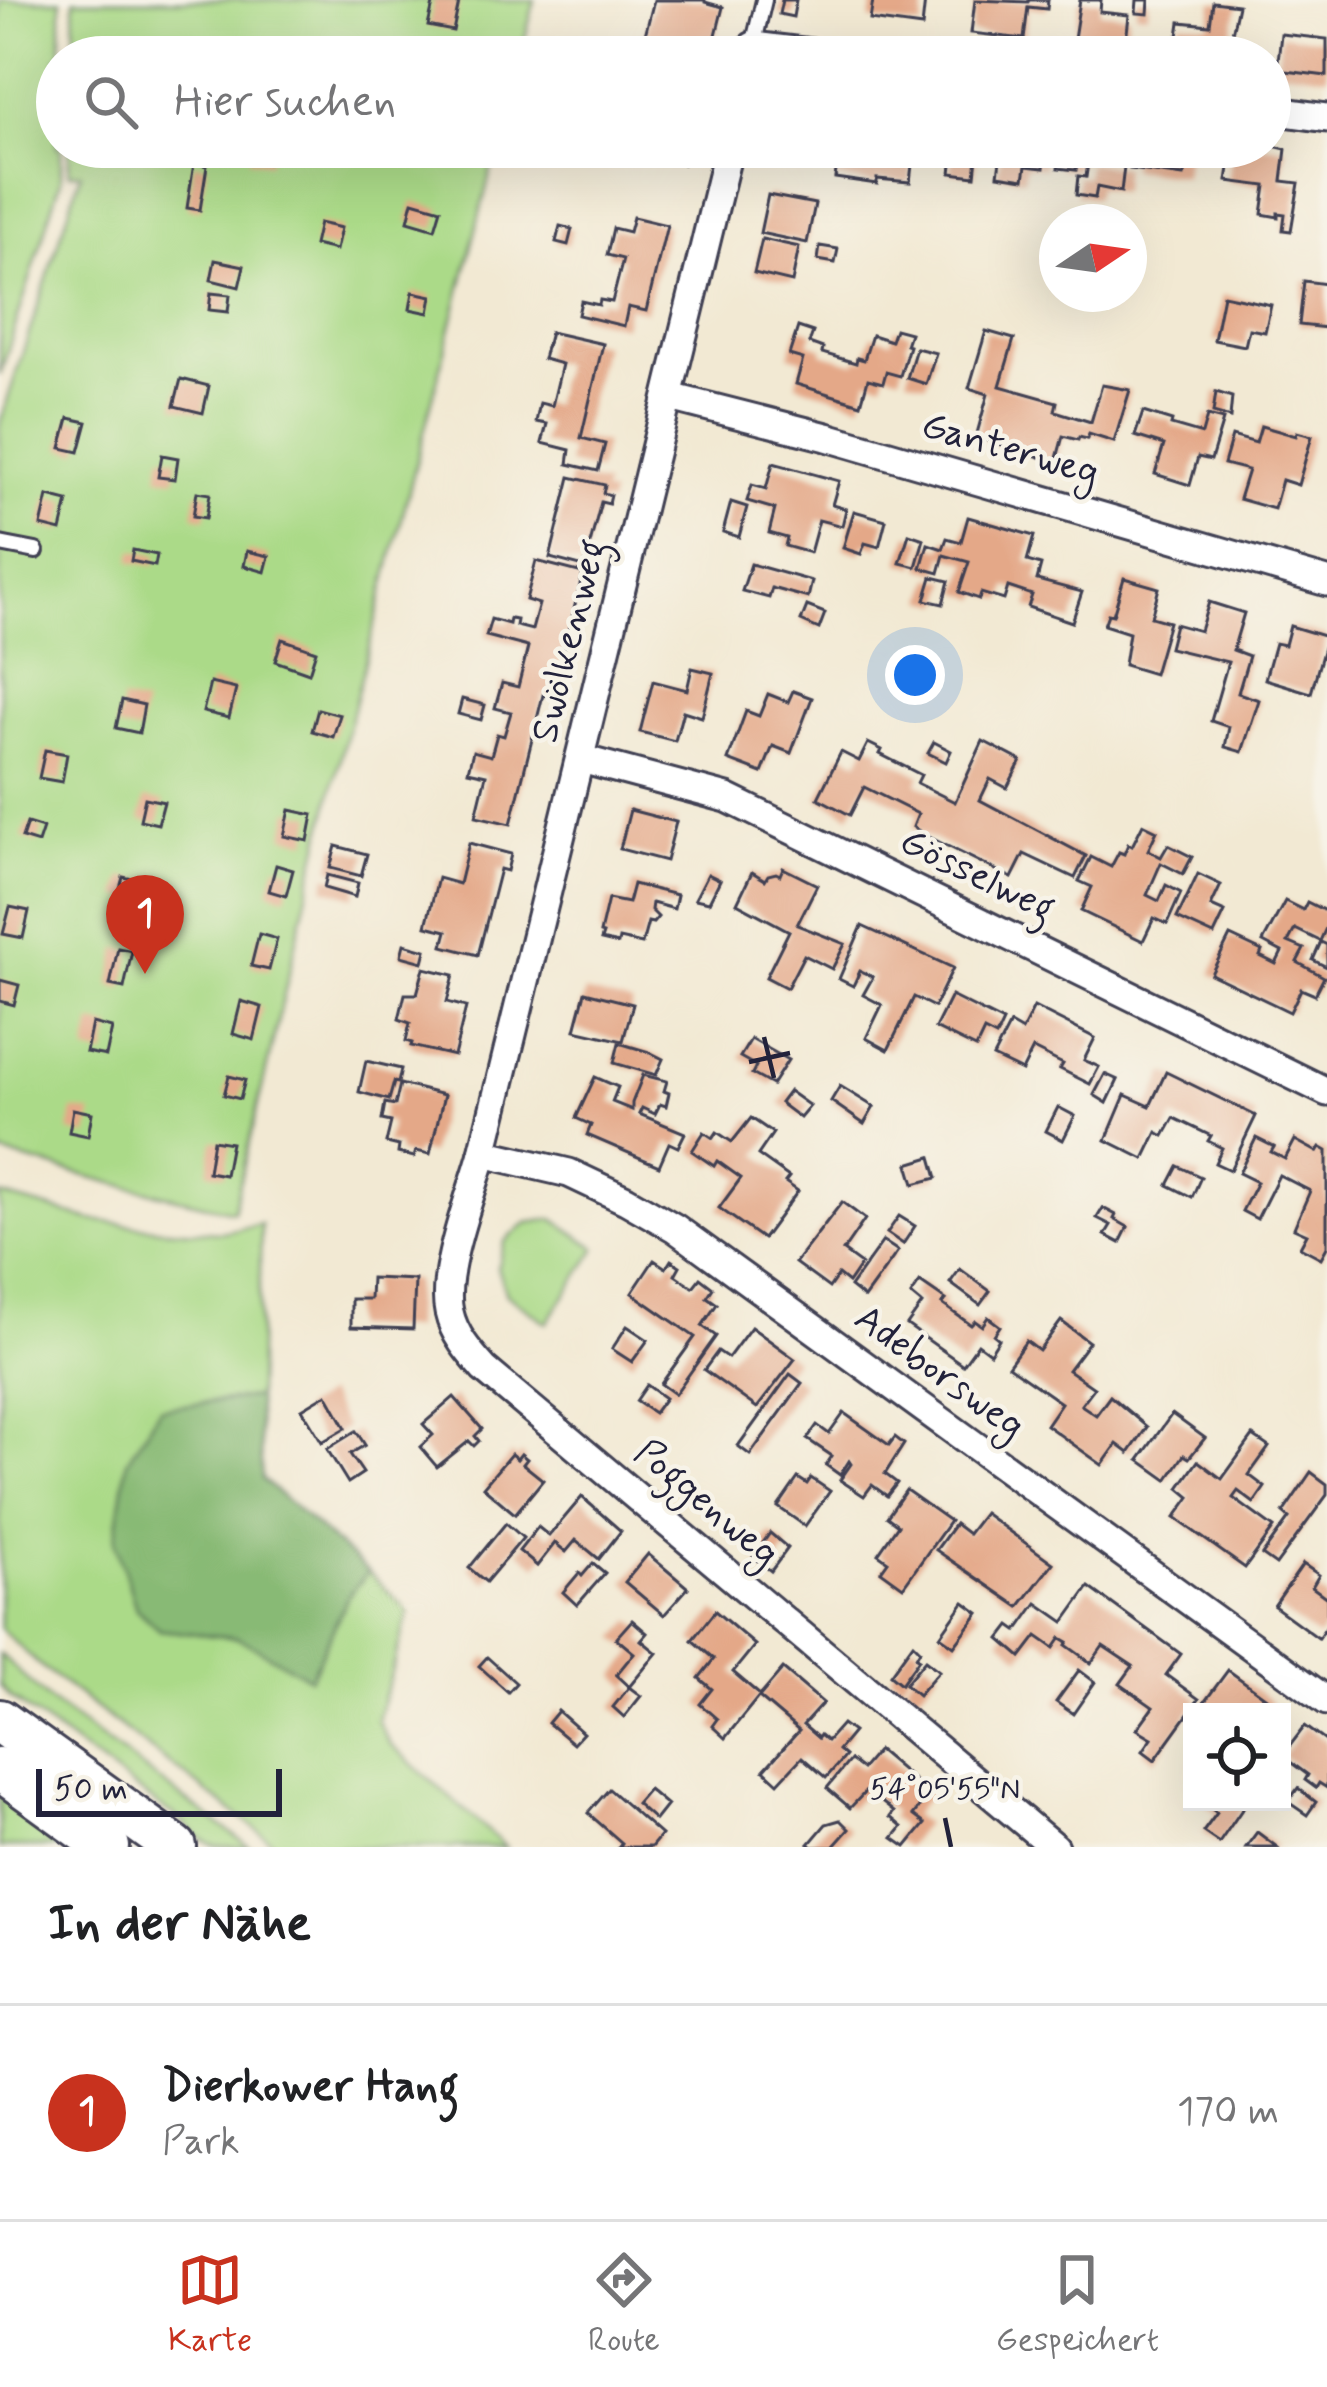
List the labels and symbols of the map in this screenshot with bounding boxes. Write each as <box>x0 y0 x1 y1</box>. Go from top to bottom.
north arrow <box>1039 204 1147 312</box>
street label: Ganterweg <box>915 400 1105 503</box>
street label: Swölkenweg <box>520 534 623 749</box>
your location <box>885 645 945 705</box>
street label: Gösselweg <box>890 817 1063 938</box>
pin: 1 <box>106 875 184 974</box>
street label: Adeborsweg <box>842 1294 1035 1455</box>
street label: Poggenweg <box>621 1428 789 1582</box>
scale bar <box>36 1763 282 1816</box>
text: 54°05'55"N <box>870 1770 1020 1809</box>

